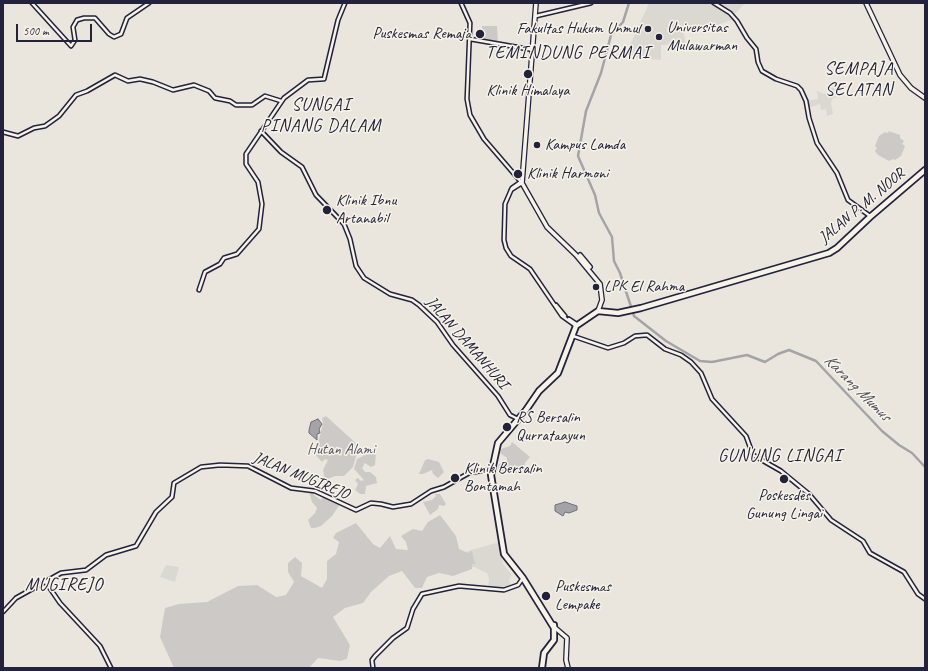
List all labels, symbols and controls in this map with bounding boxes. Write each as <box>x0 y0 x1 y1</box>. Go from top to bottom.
scale bar <box>18 16 94 42</box>
place label: Universitas Mulawarman <box>667 18 737 56</box>
place label: Fakultas Hukum Unmul <box>517 19 640 39</box>
text: 500 m <box>23 23 49 39</box>
place label: Puskesmas Remaja <box>373 24 471 44</box>
marker: Fakultas Hukum Unmul <box>643 24 653 34</box>
marker: Puskesmas Remaja <box>474 28 486 40</box>
marker: Universitas Mulawarman <box>654 32 664 42</box>
district label: TEMINDUNG PERMAI <box>487 42 649 64</box>
district label: SEMPAJA SELATAN <box>824 58 894 100</box>
marker: Klinik Himalaya <box>522 68 534 80</box>
place label: Klinik Himalaya <box>487 81 569 101</box>
district label: SUNGAI PINANG DALAM <box>262 94 380 136</box>
place label: Kampus Lamda <box>545 135 625 155</box>
marker: Kampus Lamda <box>532 140 542 150</box>
place label: Klinik Harmoni <box>527 164 608 184</box>
street label: JALAN P. M. NOOR <box>815 164 909 248</box>
marker: Klinik Harmoni <box>512 168 524 180</box>
place label: Klinik Ibnu Artanabil <box>336 191 396 229</box>
marker: Klinik Ibnu Artanabil <box>321 204 333 216</box>
place label: LPK El Rahma <box>604 277 684 297</box>
marker: LPK El Rahma <box>591 282 601 292</box>
street label: JALAN DAMANHURI <box>422 293 512 393</box>
water label: Karang Mumus <box>819 350 895 426</box>
place label: RS Bersalin Qurrataayun <box>516 408 585 446</box>
marker: RS Bersalin Qurrataayun <box>501 421 513 433</box>
park label: Hutan Alami <box>307 440 375 460</box>
district label: GUNUNG LINGAI <box>719 445 841 467</box>
street label: JALAN MUGIREJO <box>250 448 352 504</box>
place label: Klinik Bersalin Bontamah <box>464 459 542 497</box>
marker: Klinik Bersalin Bontamah <box>449 472 461 484</box>
marker: Poskesdes Gunung Lingai <box>778 473 790 485</box>
place label: Poskesdes Gunung Lingai <box>746 486 822 524</box>
district label: MUGIREJO <box>25 574 103 596</box>
place label: Puskesmas Lempake <box>555 577 611 615</box>
marker: Puskesmas Lempake <box>540 590 552 602</box>

